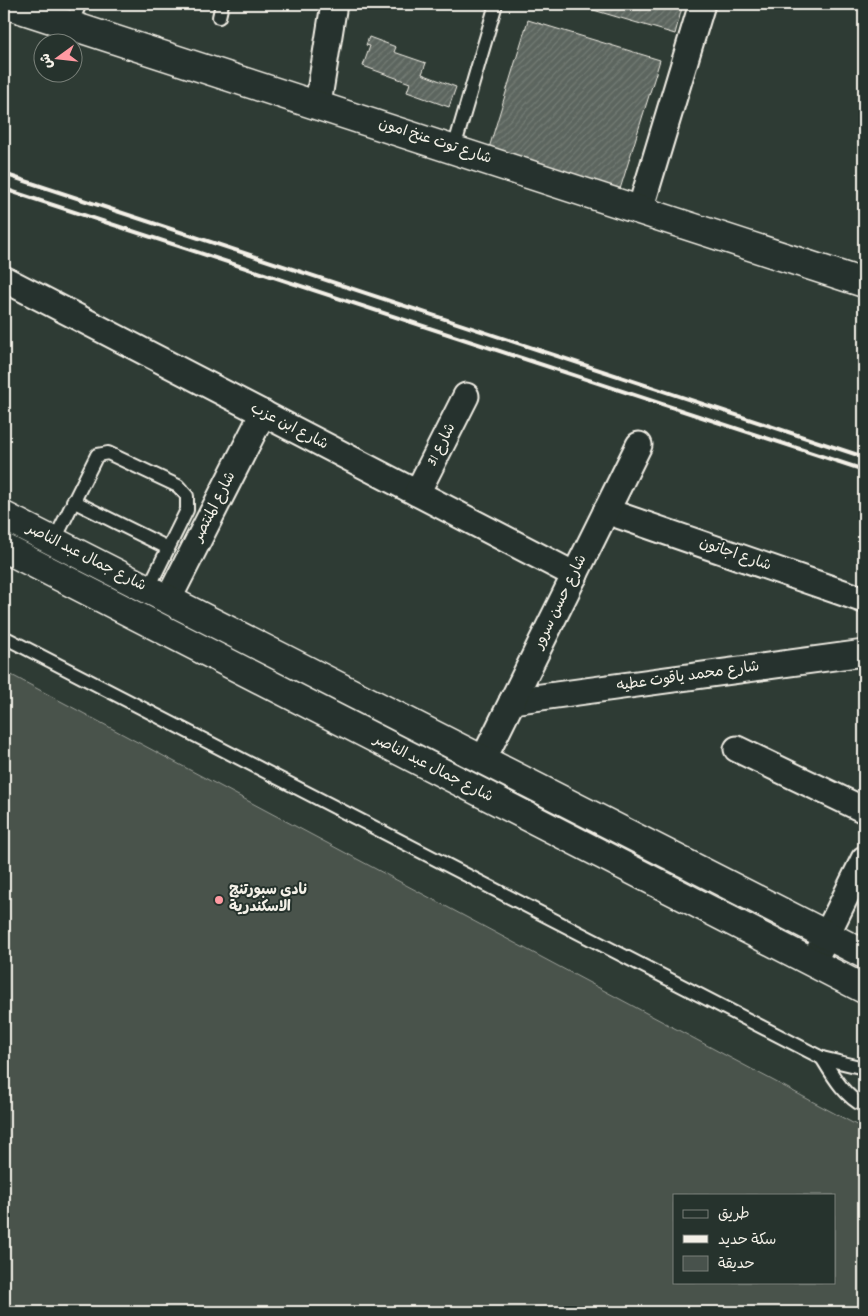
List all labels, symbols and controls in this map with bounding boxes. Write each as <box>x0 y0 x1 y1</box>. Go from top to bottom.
north arrow <box>32 32 82 82</box>
text: ش <box>36 51 59 71</box>
street label: شارع توت عنخ امون <box>376 113 494 171</box>
street label: شارع ابن عزب <box>246 398 332 456</box>
street label: شارع 31 <box>422 420 462 470</box>
street label: شارع المنتصر <box>187 468 242 547</box>
street label: شارع جمال عبد الناصر <box>21 518 150 598</box>
street label: شارع اجاتون <box>696 532 774 578</box>
street label: شارع حسن سرور <box>528 551 593 654</box>
street label: شارع محمد ياقوت عطيه <box>615 656 761 698</box>
street label: شارع جمال عبد الناصر <box>368 729 497 809</box>
place label: نادي سبورتنج الاسكندرية <box>229 880 307 919</box>
marker: نادي سبورتنج الاسكندرية <box>213 894 225 906</box>
legend <box>673 1194 836 1284</box>
text: طريق <box>718 1204 750 1226</box>
text: سكة حديد <box>718 1230 776 1252</box>
text: حديقة <box>718 1254 755 1276</box>

